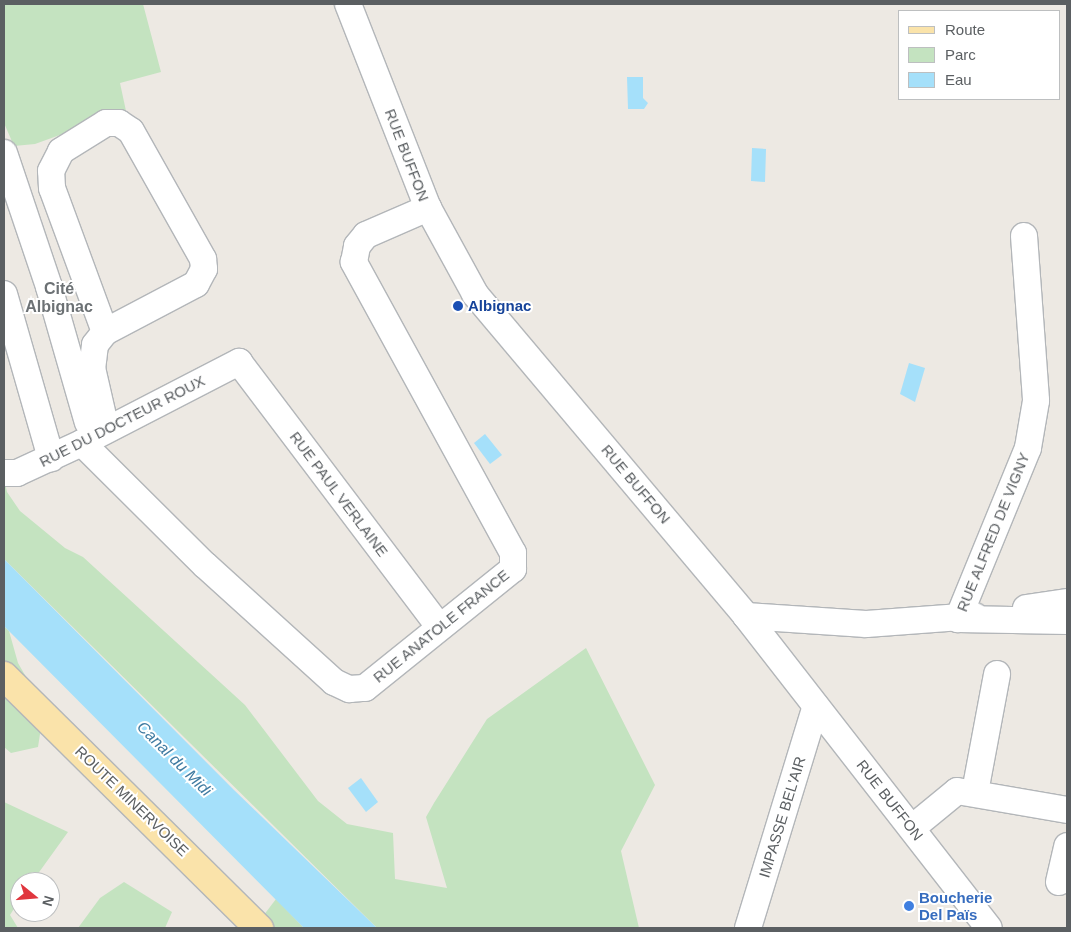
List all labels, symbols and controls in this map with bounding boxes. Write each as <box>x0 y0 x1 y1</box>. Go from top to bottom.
legend <box>898 10 1061 100</box>
text: Route <box>945 21 985 38</box>
text: Parc <box>945 46 976 63</box>
text: Eau <box>945 71 972 88</box>
street label: RUE BUFFON <box>381 106 433 204</box>
district label: Cité Albignac <box>25 279 93 317</box>
place label: Albignac <box>468 297 531 315</box>
marker: Albignac <box>452 300 464 312</box>
street label: RUE DU DOCTEUR ROUX <box>36 371 208 471</box>
street label: RUE PAUL VERLAINE <box>286 428 392 560</box>
street label: RUE BUFFON <box>598 441 674 527</box>
street label: RUE ALFRED DE VIGNY <box>953 449 1033 615</box>
street label: RUE ANATOLE FRANCE <box>369 565 513 687</box>
water label: Canal du Midi <box>133 718 215 800</box>
street label: ROUTE MINERVOISE <box>72 742 192 860</box>
street label: IMPASSE BEL'AIR <box>755 754 809 880</box>
street label: RUE BUFFON <box>853 756 927 844</box>
north arrow <box>10 872 60 922</box>
place label: Boucherie Del Païs <box>919 888 992 923</box>
text: N <box>39 894 58 908</box>
marker: Boucherie Del Païs <box>903 900 915 912</box>

